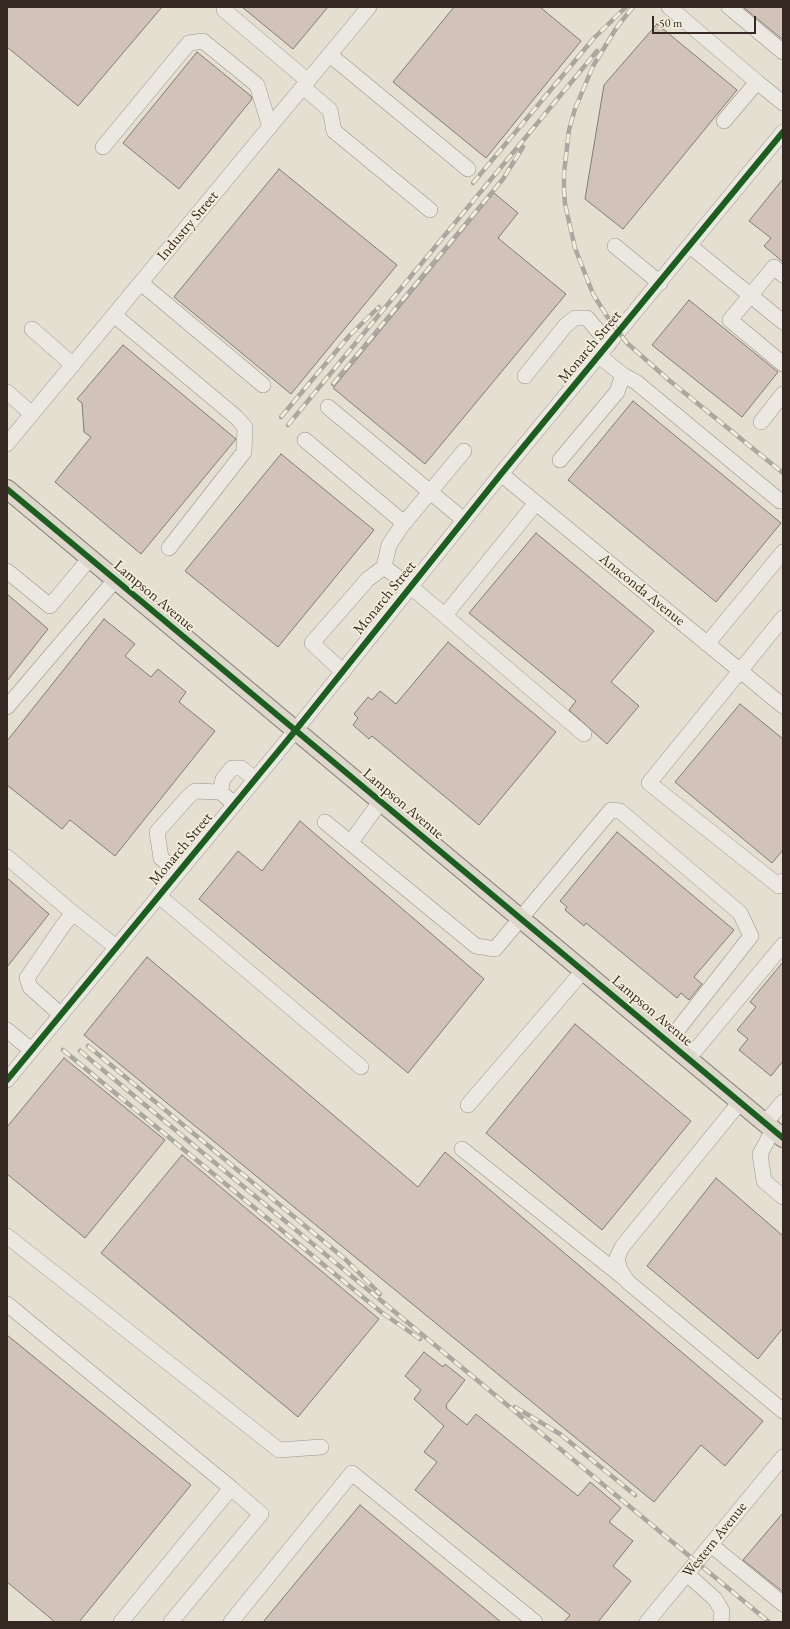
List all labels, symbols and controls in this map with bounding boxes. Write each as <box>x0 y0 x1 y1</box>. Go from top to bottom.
scale bar <box>654 8 758 34</box>
text: 50 m <box>659 15 682 31</box>
street label: Industry Street <box>154 187 222 265</box>
street label: Monarch Street <box>554 307 626 387</box>
street label: Anaconda Avenue <box>596 550 688 630</box>
street label: Lampson Avenue <box>110 557 198 635</box>
street label: Monarch Street <box>350 558 420 638</box>
street label: Lampson Avenue <box>359 765 447 843</box>
street label: Monarch Street <box>145 809 217 889</box>
street label: Lampson Avenue <box>608 972 696 1050</box>
street label: Western Avenue <box>679 1498 751 1582</box>

